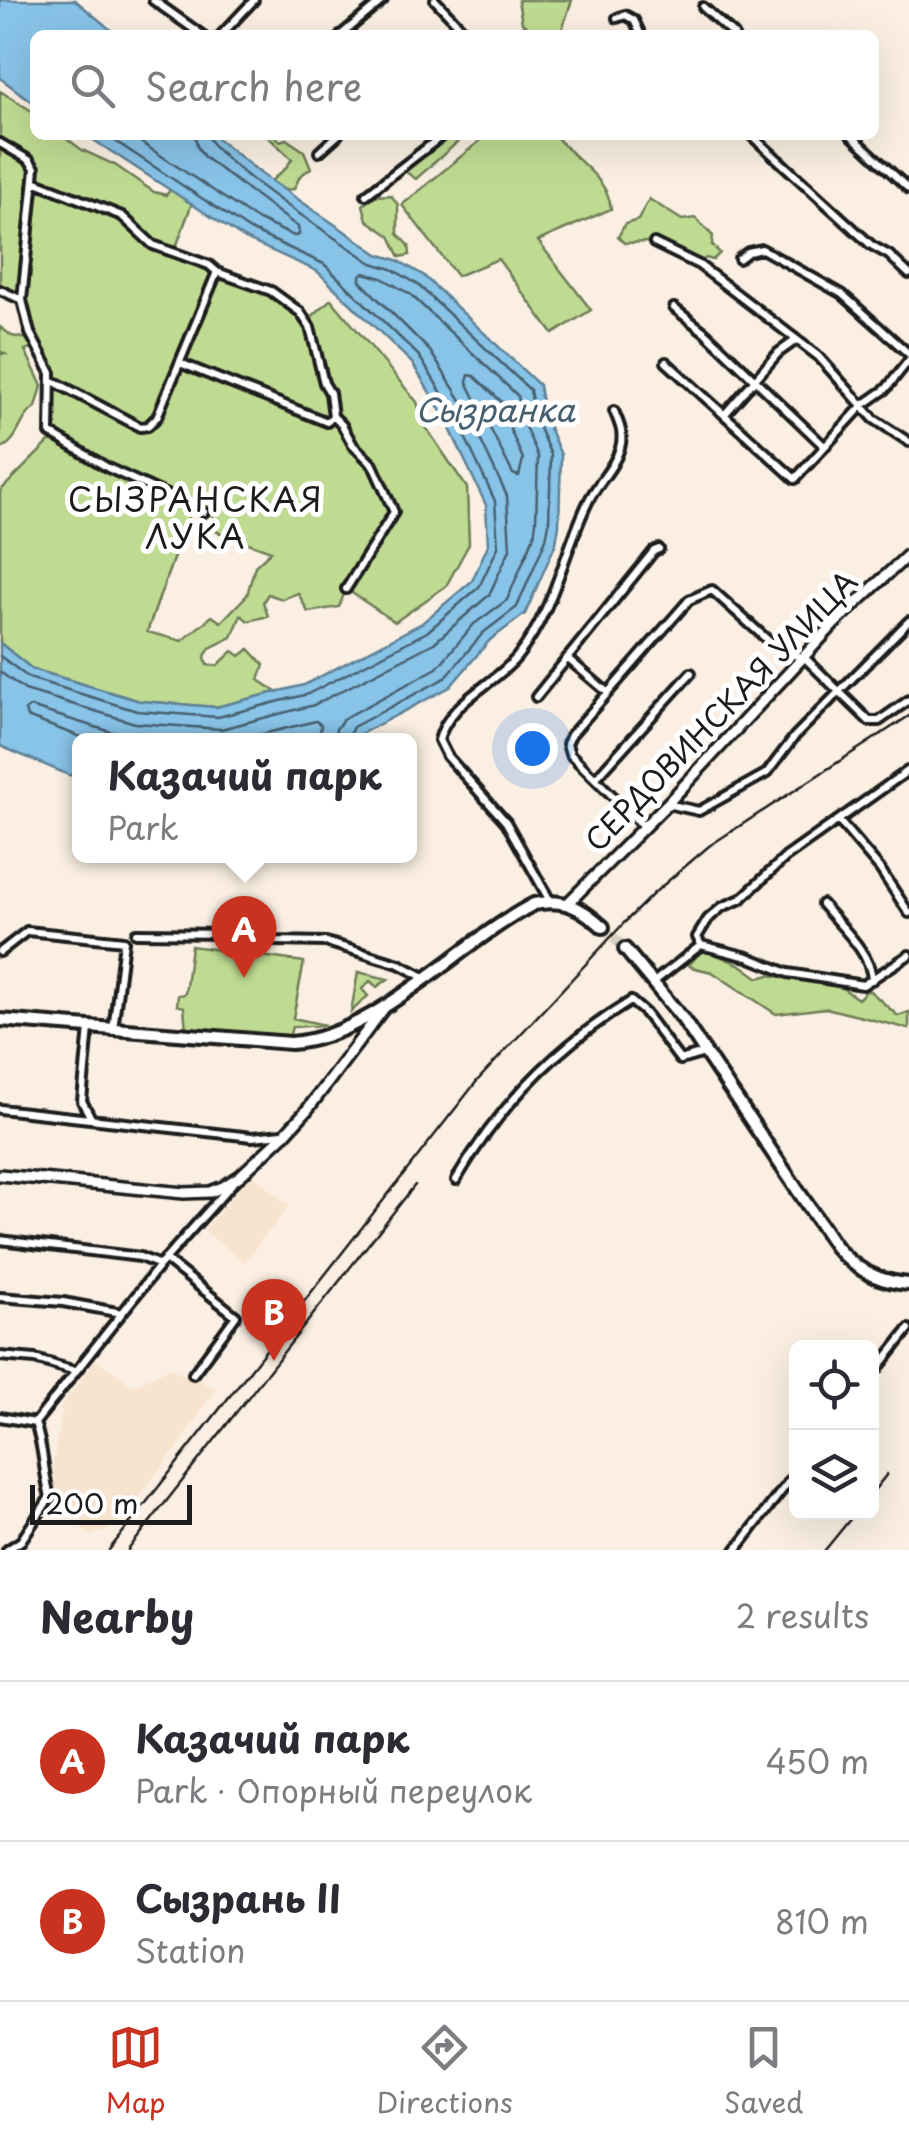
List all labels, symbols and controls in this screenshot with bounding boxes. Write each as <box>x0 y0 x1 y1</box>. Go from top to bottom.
search box <box>30 30 879 140</box>
text: Search here <box>145 57 362 114</box>
icon: search <box>65 58 120 113</box>
water label: Сызранка <box>415 385 576 433</box>
district label: СЫЗРАНСКАЯ ЛУКА <box>68 475 324 560</box>
street label: СЕРДОВИНСКАЯ УЛИЦА <box>573 559 867 861</box>
your location <box>507 723 558 774</box>
popup <box>72 733 417 863</box>
text: Казачий парк <box>107 746 382 803</box>
text: Park <box>107 803 179 851</box>
pin: A <box>212 896 276 978</box>
pin: B <box>242 1278 306 1361</box>
map controls <box>789 1340 879 1520</box>
button: locate <box>789 1340 879 1430</box>
button: layers <box>789 1430 879 1520</box>
scale bar <box>30 1480 192 1524</box>
text: 200 m <box>45 1481 138 1524</box>
text: Nearby <box>40 1584 194 1647</box>
text: 2 results <box>736 1591 869 1639</box>
text: Казачий парк <box>135 1709 409 1766</box>
text: A <box>60 1737 85 1785</box>
text: 450 m <box>766 1737 869 1785</box>
text: Park · Опорный переулок <box>135 1766 532 1814</box>
text: Сызрань II <box>135 1869 341 1926</box>
text: B <box>62 1897 83 1945</box>
text: 810 m <box>775 1897 869 1945</box>
text: Station <box>135 1926 246 1974</box>
tab: Map <box>106 2020 165 2123</box>
tab: Directions <box>377 2020 513 2123</box>
tab: Saved <box>724 2020 803 2123</box>

